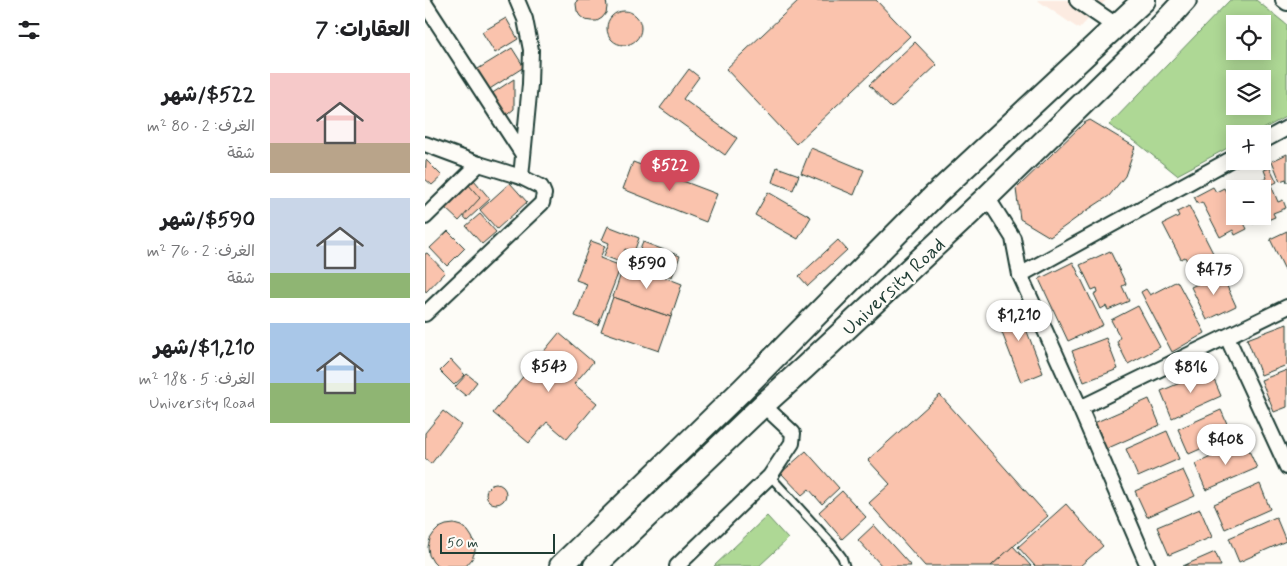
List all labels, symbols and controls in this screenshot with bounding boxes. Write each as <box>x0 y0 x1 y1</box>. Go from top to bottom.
map controls <box>1226 15 1271 225</box>
button: locate <box>1226 15 1271 60</box>
icon: filters <box>15 16 43 44</box>
text: العقارات: 7 <box>316 16 410 44</box>
button: layers <box>1226 70 1271 115</box>
text: $522/شهر <box>162 81 255 109</box>
icon: home <box>310 93 370 153</box>
text: الغرف: 2 · 80 m² <box>147 116 255 137</box>
button: + <box>1226 125 1271 170</box>
text: شقة <box>227 143 255 164</box>
pin: $522 <box>640 150 700 192</box>
text: $522 <box>651 155 689 176</box>
button: − <box>1226 180 1271 225</box>
text: $590/شهر <box>161 206 255 234</box>
icon: home <box>310 218 370 278</box>
street label: University Road <box>836 232 952 342</box>
text: الغرف: 2 · 76 m² <box>147 241 255 262</box>
pin: $590 <box>617 248 677 290</box>
text: $590 <box>628 253 666 274</box>
pin: $475 <box>1184 254 1244 296</box>
text: $475 <box>1196 259 1232 280</box>
text: شقة <box>227 268 255 289</box>
pin: $1,210 <box>978 300 1060 342</box>
text: $1,210 <box>997 305 1041 326</box>
text: $1,210/شهر <box>154 334 255 362</box>
icon: home <box>310 343 370 403</box>
pin: $543 <box>519 350 579 393</box>
pin: $816 <box>1161 352 1221 394</box>
text: $543 <box>531 356 567 377</box>
text: $816 <box>1175 357 1207 378</box>
text: الغرف: 5 · 188 m² <box>139 369 255 390</box>
text: University Road <box>149 393 255 414</box>
pin: $408 <box>1196 424 1256 466</box>
text: $408 <box>1208 429 1244 450</box>
scale bar <box>440 531 555 554</box>
text: 50 m <box>447 534 478 552</box>

